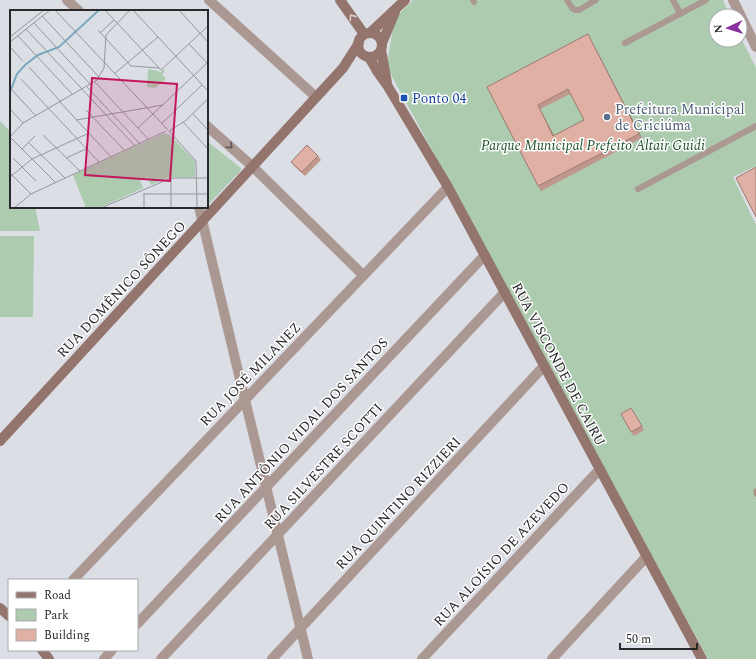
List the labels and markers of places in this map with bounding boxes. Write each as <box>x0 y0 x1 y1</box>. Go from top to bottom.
place label: Ponto 04 <box>412 88 466 109</box>
marker: Ponto 04 <box>399 93 409 103</box>
place label: Prefeitura Municipal de Criciúma <box>615 99 745 136</box>
marker: Prefeitura Municipal de Criciúma <box>602 112 612 122</box>

